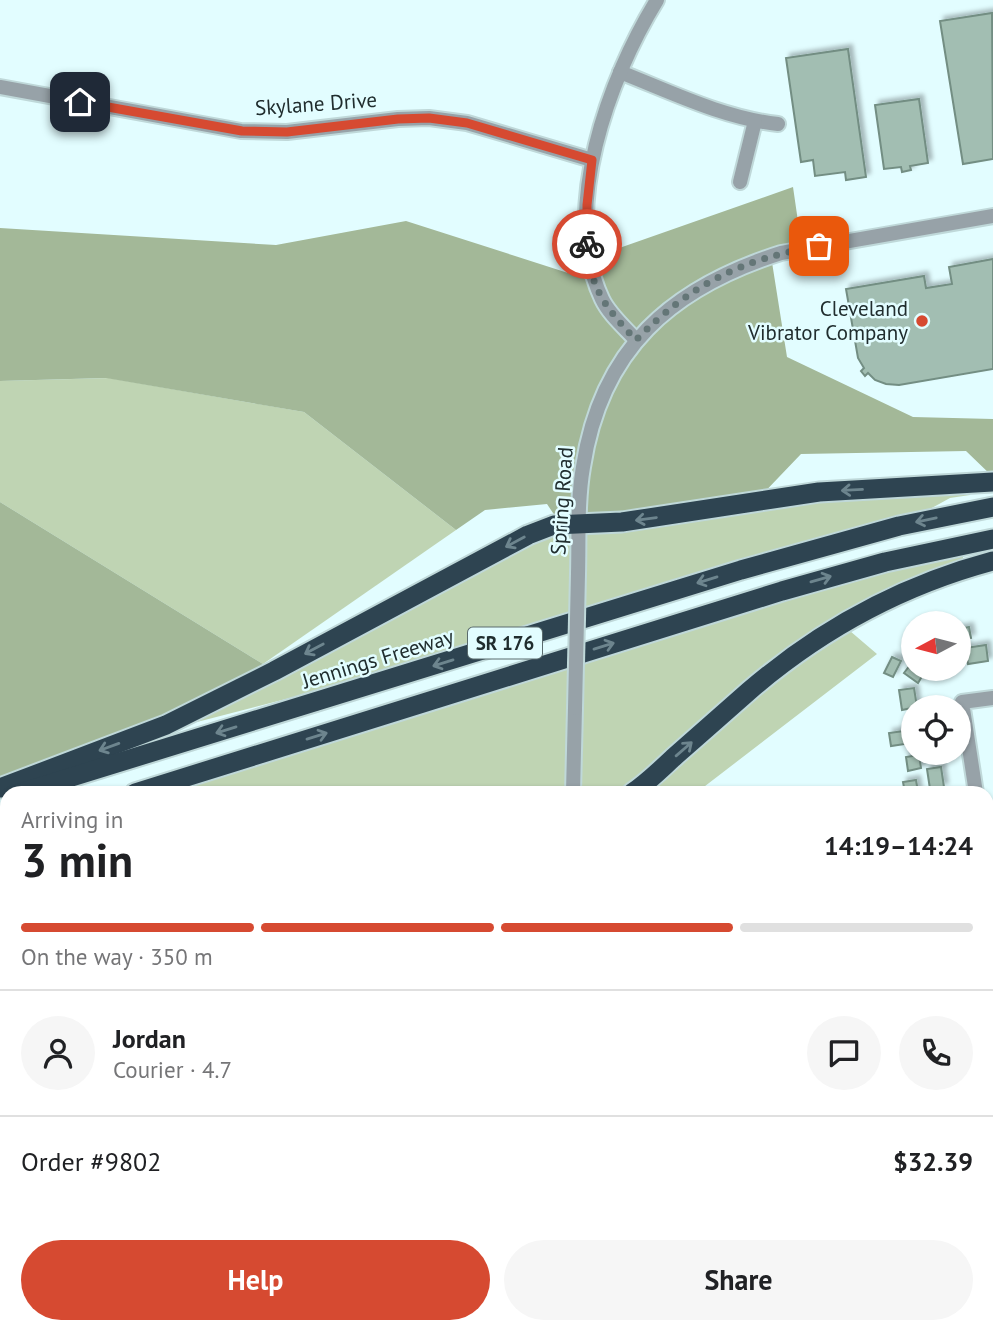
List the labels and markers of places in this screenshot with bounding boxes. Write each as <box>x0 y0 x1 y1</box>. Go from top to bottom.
pin <box>50 72 110 132</box>
pin <box>789 216 849 276</box>
place label: Cleveland Vibrator Company <box>747 295 908 346</box>
marker: Cleveland Vibrator Company <box>914 313 930 329</box>

